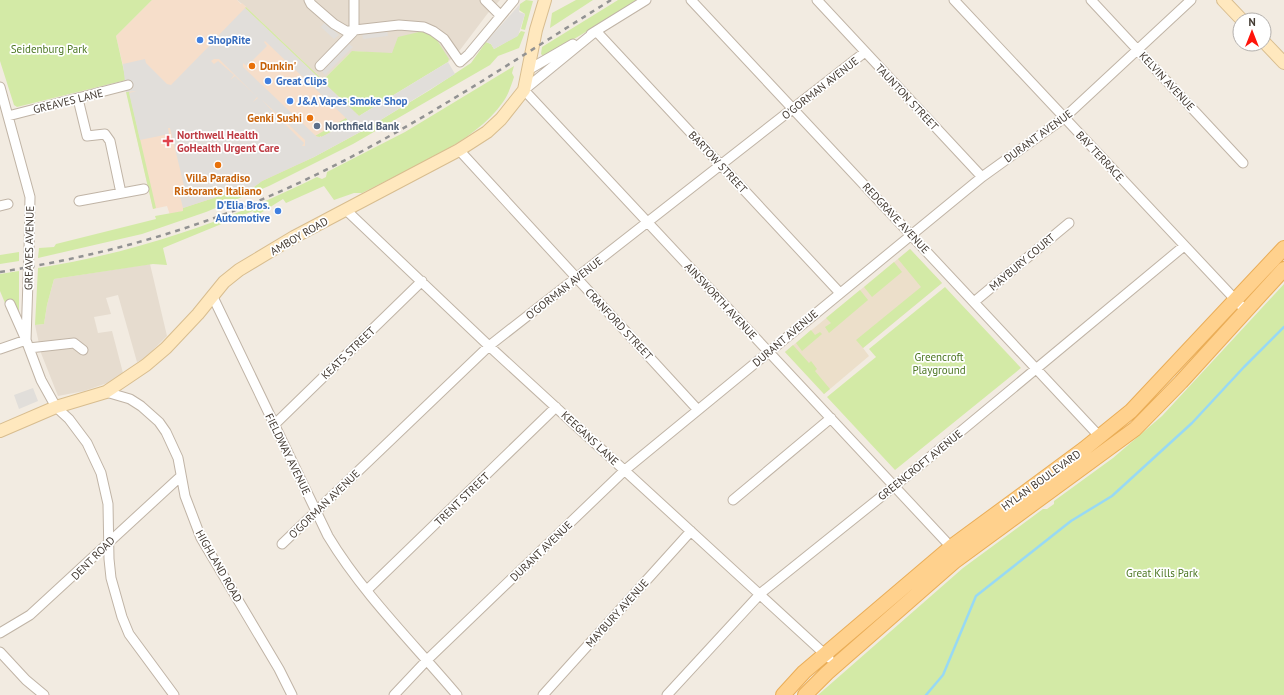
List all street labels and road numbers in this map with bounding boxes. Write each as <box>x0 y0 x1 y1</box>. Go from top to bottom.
street label: KELVIN AVENUE <box>1136 49 1198 113</box>
street label: O'GORMAN AVENUE <box>779 54 861 122</box>
street label: TAUNTON STREET <box>872 61 942 133</box>
street label: GREAVES LANE <box>32 86 104 116</box>
street label: DURANT AVENUE <box>1001 106 1075 166</box>
street label: BARTOW STREET <box>686 128 750 196</box>
street label: BAY TERRACE <box>1073 128 1127 184</box>
street label: REDGRAVE AVENUE <box>860 180 933 256</box>
street label: GREAVES AVENUE <box>21 206 37 290</box>
street label: AMBOY ROAD <box>268 214 330 258</box>
street label: MAYBURY COURT <box>986 230 1058 294</box>
street label: O'GORMAN AVENUE <box>523 254 605 322</box>
street label: AINSWORTH AVENUE <box>682 260 760 342</box>
street label: CRANFORD STREET <box>582 285 656 363</box>
street label: DURANT AVENUE <box>749 306 821 369</box>
street label: KEATS STREET <box>318 324 378 382</box>
street label: KEEGANS LANE <box>558 408 622 468</box>
street label: FIELDWAY AVENUE <box>262 411 314 497</box>
street label: GREENCROFT AVENUE <box>875 427 965 503</box>
street label: HYLAN BOULEVARD <box>999 447 1083 513</box>
street label: O'GORMAN AVENUE <box>285 466 363 542</box>
street label: TRENT STREET <box>432 469 492 529</box>
street label: DURANT AVENUE <box>507 518 575 584</box>
street label: HIGHLAND ROAD <box>193 527 245 605</box>
street label: DENT ROAD <box>68 533 118 583</box>
street label: MAYBURY AVENUE <box>583 576 651 650</box>

